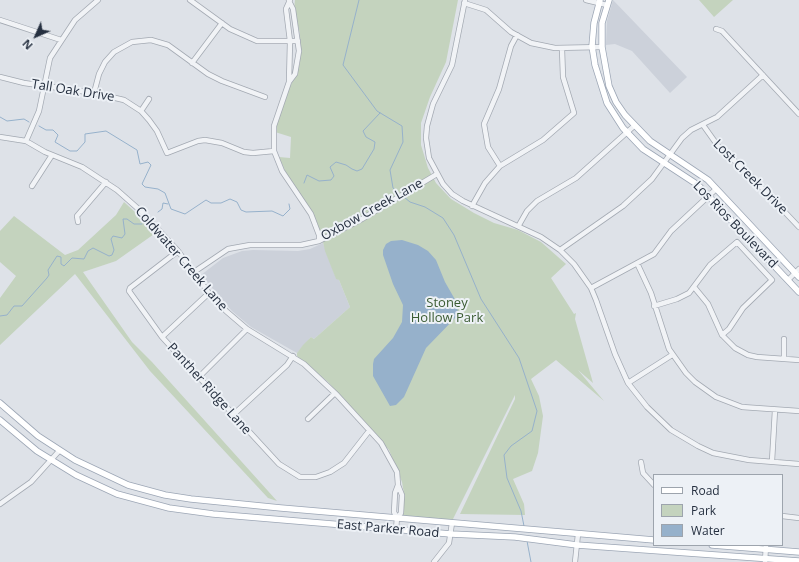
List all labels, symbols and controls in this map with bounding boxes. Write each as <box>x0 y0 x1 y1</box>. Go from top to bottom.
north arrow <box>16 16 56 56</box>
text: N <box>19 36 36 53</box>
street label: Tall Oak Drive <box>30 77 116 105</box>
street label: Lost Creek Drive <box>710 137 790 217</box>
street label: Oxbow Creek Lane <box>318 176 426 244</box>
street label: Los Rios Boulevard <box>690 178 780 272</box>
street label: Coldwater Creek Lane <box>132 204 230 314</box>
park label: Stoney Hollow Park <box>411 295 483 326</box>
street label: Panther Ridge Lane <box>164 340 254 438</box>
legend <box>653 474 783 546</box>
text: Road <box>691 482 720 499</box>
text: Park <box>691 502 716 519</box>
street label: East Parker Road <box>336 517 440 541</box>
text: Water <box>691 522 725 539</box>

